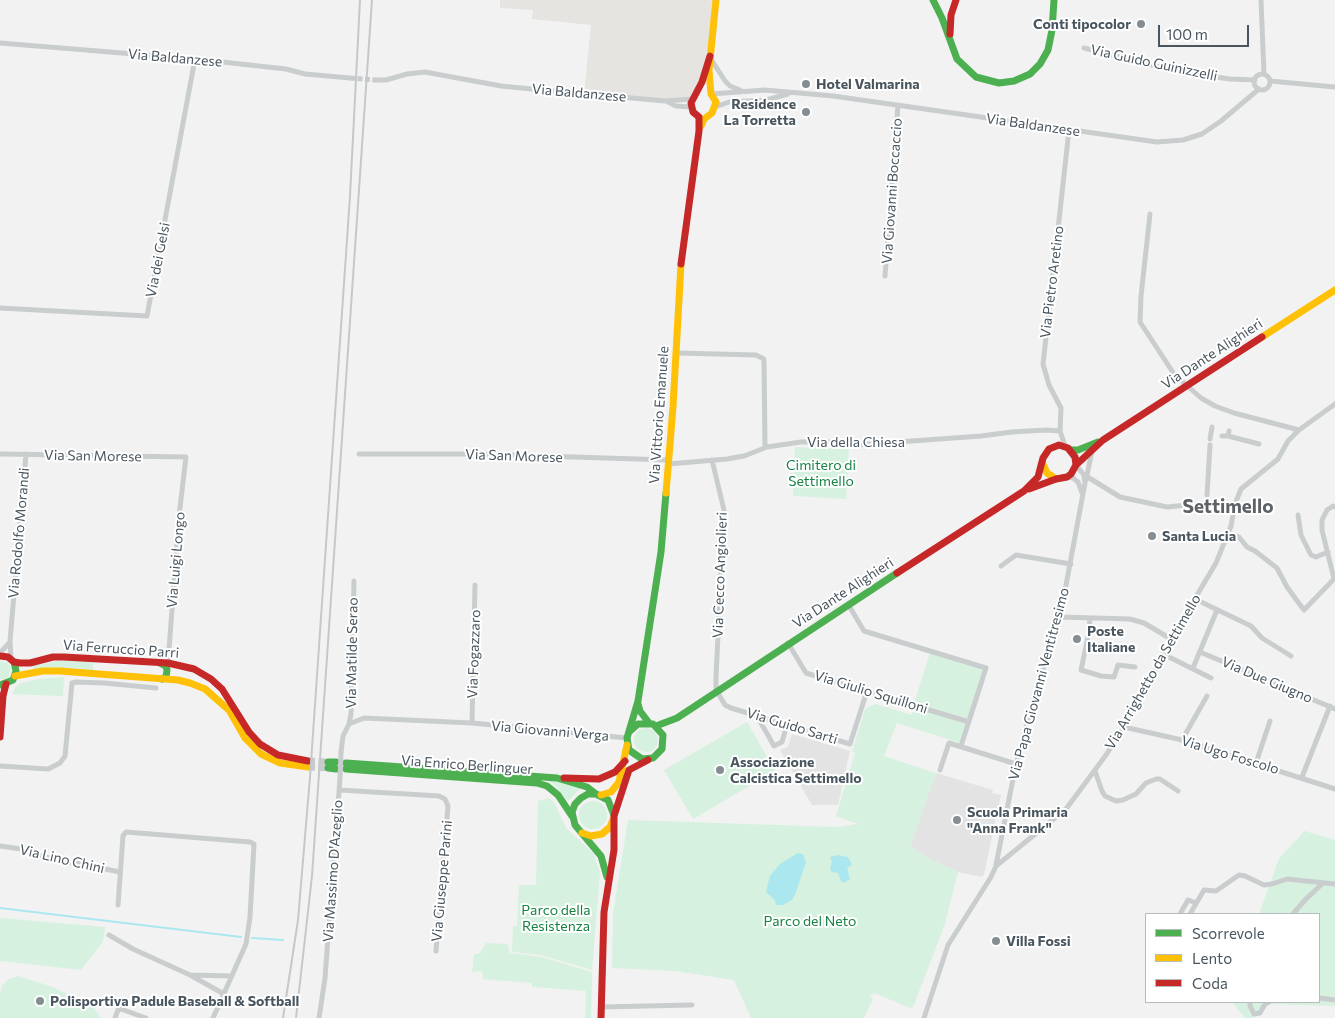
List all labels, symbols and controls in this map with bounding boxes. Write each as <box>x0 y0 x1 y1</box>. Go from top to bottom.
scale bar <box>1160 15 1251 47</box>
place label: Conti tipocolor <box>1033 16 1131 32</box>
marker: Conti tipocolor <box>1135 18 1147 30</box>
text: 100 m <box>1166 25 1208 43</box>
street label: Via Guido Guinizzelli <box>1089 41 1219 85</box>
street label: Via Baldanzese <box>127 46 223 70</box>
place label: Hotel Valmarina <box>816 76 920 92</box>
marker: Hotel Valmarina <box>800 78 812 90</box>
street label: Via Baldanzese <box>531 81 627 105</box>
place label: Residence La Torretta <box>724 96 796 128</box>
marker: Residence La Torretta <box>800 106 812 118</box>
street label: Via Baldanzese <box>985 110 1081 140</box>
street label: Via Giovanni Boccaccio <box>879 117 905 265</box>
street label: Via dei Gelsi <box>142 221 174 299</box>
street label: Via Pietro Aretino <box>1037 225 1067 339</box>
street label: Via Dante Alighieri <box>1158 315 1266 393</box>
street label: Via Vittorio Emanuele <box>646 345 672 485</box>
street label: Via della Chiesa <box>807 434 905 450</box>
street label: Via San Morese <box>465 446 563 466</box>
street label: Via San Morese <box>44 447 142 465</box>
park label: Cimitero di Settimello <box>786 457 856 490</box>
street label: Via Rodolfo Morandi <box>5 467 33 599</box>
district label: Settimello <box>1183 496 1273 518</box>
street label: Via Luigi Longo <box>163 511 189 609</box>
street label: Via Cecco Angiolieri <box>709 512 731 638</box>
place label: Santa Lucia <box>1162 528 1236 544</box>
marker: Santa Lucia <box>1146 530 1158 542</box>
street label: Via Dante Alighieri <box>789 554 897 632</box>
street label: Via Papa Giovanni Ventitresimo <box>1005 586 1073 782</box>
street label: Via Arrighetto da Settimello <box>1102 591 1204 753</box>
street label: Via Matilde Serao <box>343 597 361 709</box>
street label: Via Fogazzaro <box>464 609 484 699</box>
place label: Poste Italiane <box>1087 623 1135 656</box>
marker: Poste Italiane <box>1071 633 1083 645</box>
street label: Via Ferruccio Parri <box>62 637 180 661</box>
street label: Via Due Giugno <box>1219 653 1315 707</box>
street label: Via Giulio Squilloni <box>812 667 930 717</box>
street label: Via Guido Sarti <box>744 704 840 748</box>
street label: Via Giovanni Verga <box>490 717 610 745</box>
street label: Via Ugo Foscolo <box>1179 732 1281 778</box>
street label: Via Enrico Berlinguer <box>400 752 534 778</box>
place label: Associazione Calcistica Settimello <box>730 754 862 786</box>
marker: Associazione Calcistica Settimello <box>714 764 726 776</box>
street label: Via Massimo D'Azeglio <box>320 799 346 943</box>
place label: Scuola Primaria "Anna Frank" <box>967 804 1068 836</box>
marker: Scuola Primaria "Anna Frank" <box>951 814 963 826</box>
street label: Via Giuseppe Parini <box>428 819 456 943</box>
street label: Via Lino Chini <box>18 841 106 877</box>
park label: Parco della Resistenza <box>521 902 591 934</box>
park label: Parco del Neto <box>764 913 856 929</box>
legend <box>1145 913 1320 1003</box>
text: Scorrevole <box>1192 924 1265 942</box>
place label: Villa Fossi <box>1006 933 1071 949</box>
marker: Villa Fossi <box>990 935 1002 947</box>
text: Lento <box>1192 949 1232 967</box>
text: Coda <box>1192 974 1228 992</box>
place label: Polisportiva Padule Baseball & Softball <box>50 993 299 1009</box>
marker: Polisportiva Padule Baseball & Softball <box>34 995 46 1007</box>

